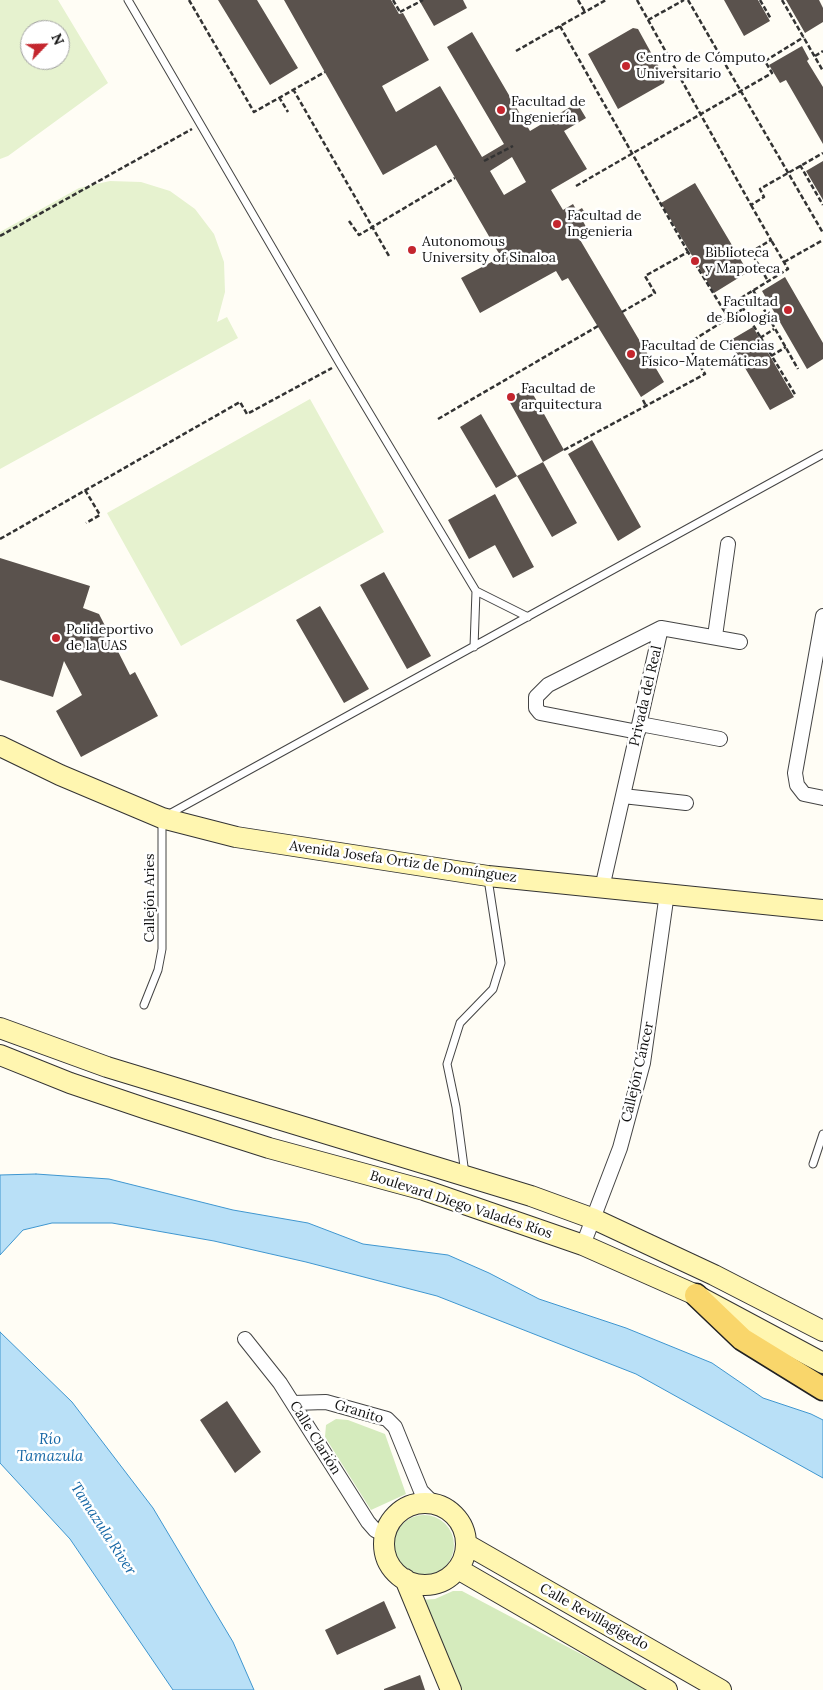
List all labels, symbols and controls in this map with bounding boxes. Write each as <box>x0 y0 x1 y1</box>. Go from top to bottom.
north arrow <box>20 20 70 70</box>
text: N <box>47 31 68 48</box>
place label: Centro de Cómputo Universitario <box>636 50 765 82</box>
marker: Centro de Cómputo Universitario <box>620 60 632 72</box>
place label: Facultad de Ingeniería <box>511 94 586 126</box>
marker: Facultad de Ingeniería <box>495 104 507 116</box>
place label: Facultad de Ingenieria <box>567 208 642 240</box>
marker: Facultad de Ingenieria <box>551 218 563 230</box>
place label: Autonomous University of Sinaloa <box>422 234 556 266</box>
marker: Autonomous University of Sinaloa <box>406 244 418 256</box>
place label: Biblioteca y Mapoteca <box>705 245 780 278</box>
marker: Biblioteca y Mapoteca <box>689 255 701 267</box>
place label: Facultad de Biología <box>706 294 778 326</box>
marker: Facultad de Biología <box>782 304 794 316</box>
place label: Facultad de Ciencias Físico-Matemáticas <box>641 338 774 371</box>
marker: Facultad de Ciencias Físico-Matemáticas <box>625 348 637 360</box>
place label: Facultad de arquitectura <box>521 381 602 414</box>
marker: Facultad de arquitectura <box>505 391 517 403</box>
place label: Polideportivo de la UAS <box>66 622 153 654</box>
marker: Polideportivo de la UAS <box>50 632 62 644</box>
street label: Privada del Real <box>626 644 666 748</box>
street label: Avenida Josefa Ortiz de Domínguez <box>288 838 518 886</box>
street label: Callejón Aries <box>142 853 158 943</box>
street label: Callejón Cáncer <box>618 1020 658 1124</box>
street label: Boulevard Diego Valadés Ríos <box>368 1168 554 1242</box>
street label: Granito <box>333 1397 385 1427</box>
street label: Calle Clarión <box>286 1398 344 1478</box>
water label: Río Tamazula <box>17 1431 83 1466</box>
water label: Tamazula River <box>66 1479 140 1579</box>
street label: Calle Revillagigedo <box>537 1580 651 1654</box>

